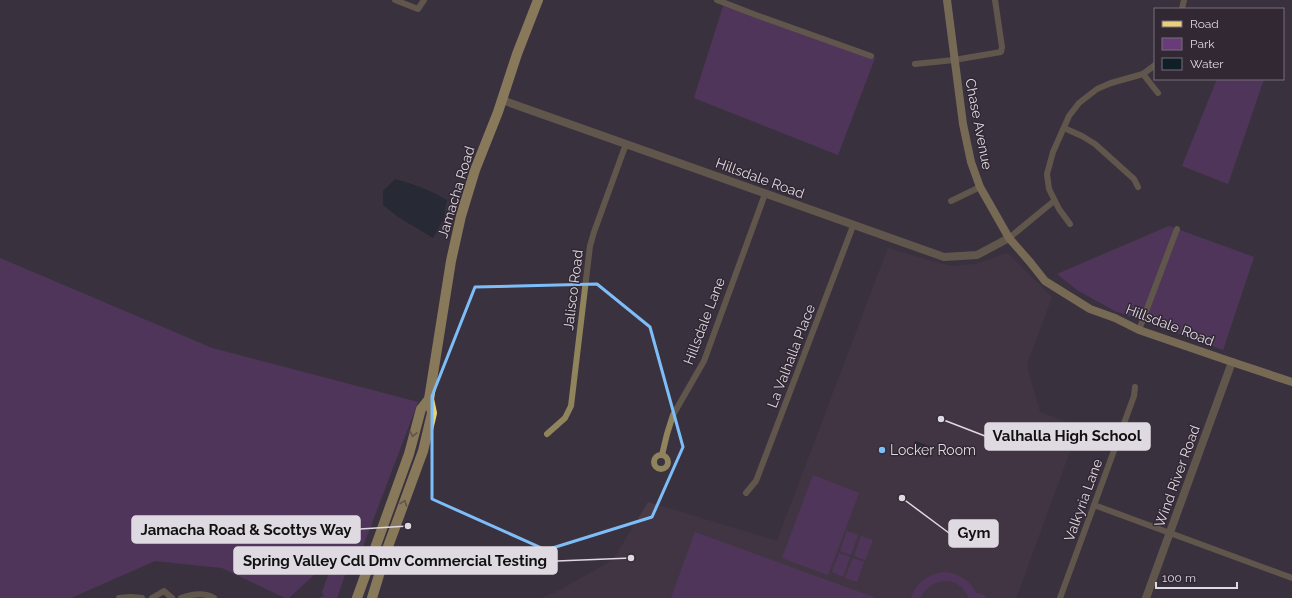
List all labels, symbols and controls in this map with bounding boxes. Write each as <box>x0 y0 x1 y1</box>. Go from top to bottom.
legend <box>1154 8 1284 80</box>
text: Road <box>1190 17 1219 31</box>
text: Park <box>1190 37 1215 51</box>
text: Water <box>1190 57 1224 71</box>
street label: Chase Avenue <box>962 77 996 171</box>
street label: Jamacha Road <box>434 144 478 240</box>
street label: Hillsdale Road <box>713 155 807 201</box>
street label: Jalisco Road <box>560 249 586 331</box>
street label: Hillsdale Lane <box>680 275 728 367</box>
street label: Hillsdale Road <box>1124 301 1216 349</box>
street label: La Valhalla Place <box>764 302 818 410</box>
callout: Valhalla High School <box>985 423 1150 450</box>
street label: Wind River Road <box>1151 423 1203 529</box>
text: Valhalla High School <box>993 427 1142 445</box>
one-way arrow <box>410 431 418 437</box>
place label: Locker Room <box>890 442 976 458</box>
marker: Locker Room <box>877 445 887 455</box>
street label: Valkyria Lane <box>1061 457 1105 543</box>
one-way arrow <box>399 499 408 506</box>
callout: Jamacha Road & Scottys Way <box>132 516 360 543</box>
callout: Gym <box>949 520 998 547</box>
text: Jamacha Road & Scottys Way <box>140 521 352 539</box>
text: Gym <box>958 524 990 542</box>
callout: Spring Valley Cdl Dmv Commercial Testing <box>234 547 557 574</box>
text: Spring Valley Cdl Dmv Commercial Testing <box>243 552 547 570</box>
scale bar <box>1156 564 1237 590</box>
text: 100 m <box>1162 571 1196 585</box>

